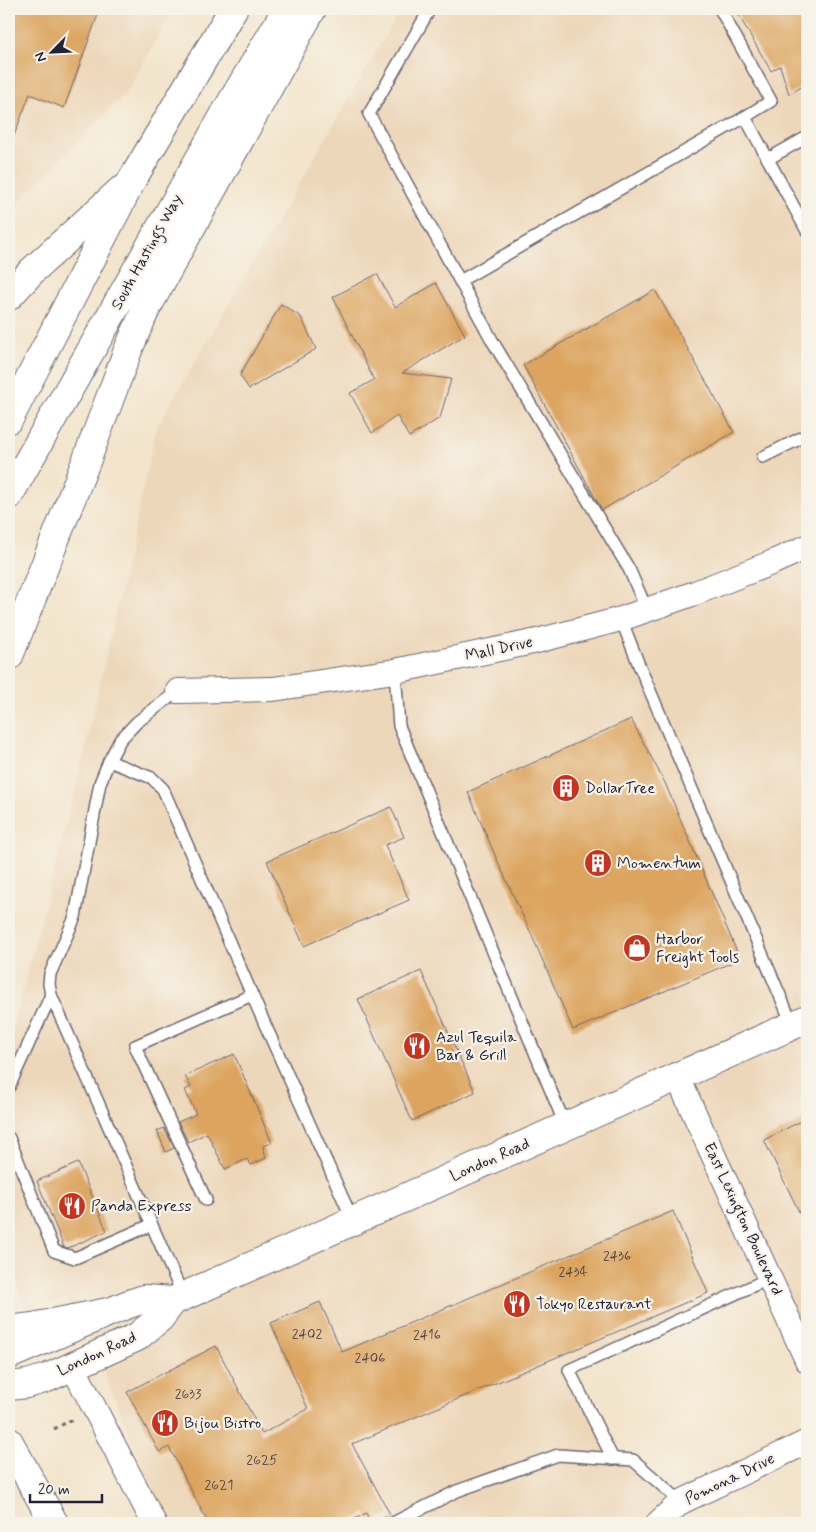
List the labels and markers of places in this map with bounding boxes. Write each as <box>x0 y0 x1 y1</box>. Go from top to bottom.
building icon: DollarTree <box>551 773 581 803</box>
place label: DollarTree <box>585 778 655 799</box>
building icon: Momentum <box>583 848 613 878</box>
place label: Momentum <box>617 853 701 874</box>
place label: Harbor Freight Tools <box>656 929 739 968</box>
shop icon: Harbor Freight Tools <box>622 933 652 963</box>
place label: Azul Tequila Bar & Grill <box>436 1027 517 1066</box>
restaurant icon: Azul Tequila Bar & Grill <box>402 1031 432 1061</box>
restaurant icon: Panda Express <box>57 1191 87 1221</box>
place label: Panda Express <box>91 1196 192 1217</box>
restaurant icon: Tokyo Restaurant <box>502 1289 532 1319</box>
place label: Tokyo Restaurant <box>536 1294 652 1315</box>
restaurant icon: Bijou Bistro <box>150 1408 180 1438</box>
place label: Bijou Bistro <box>184 1413 261 1434</box>

